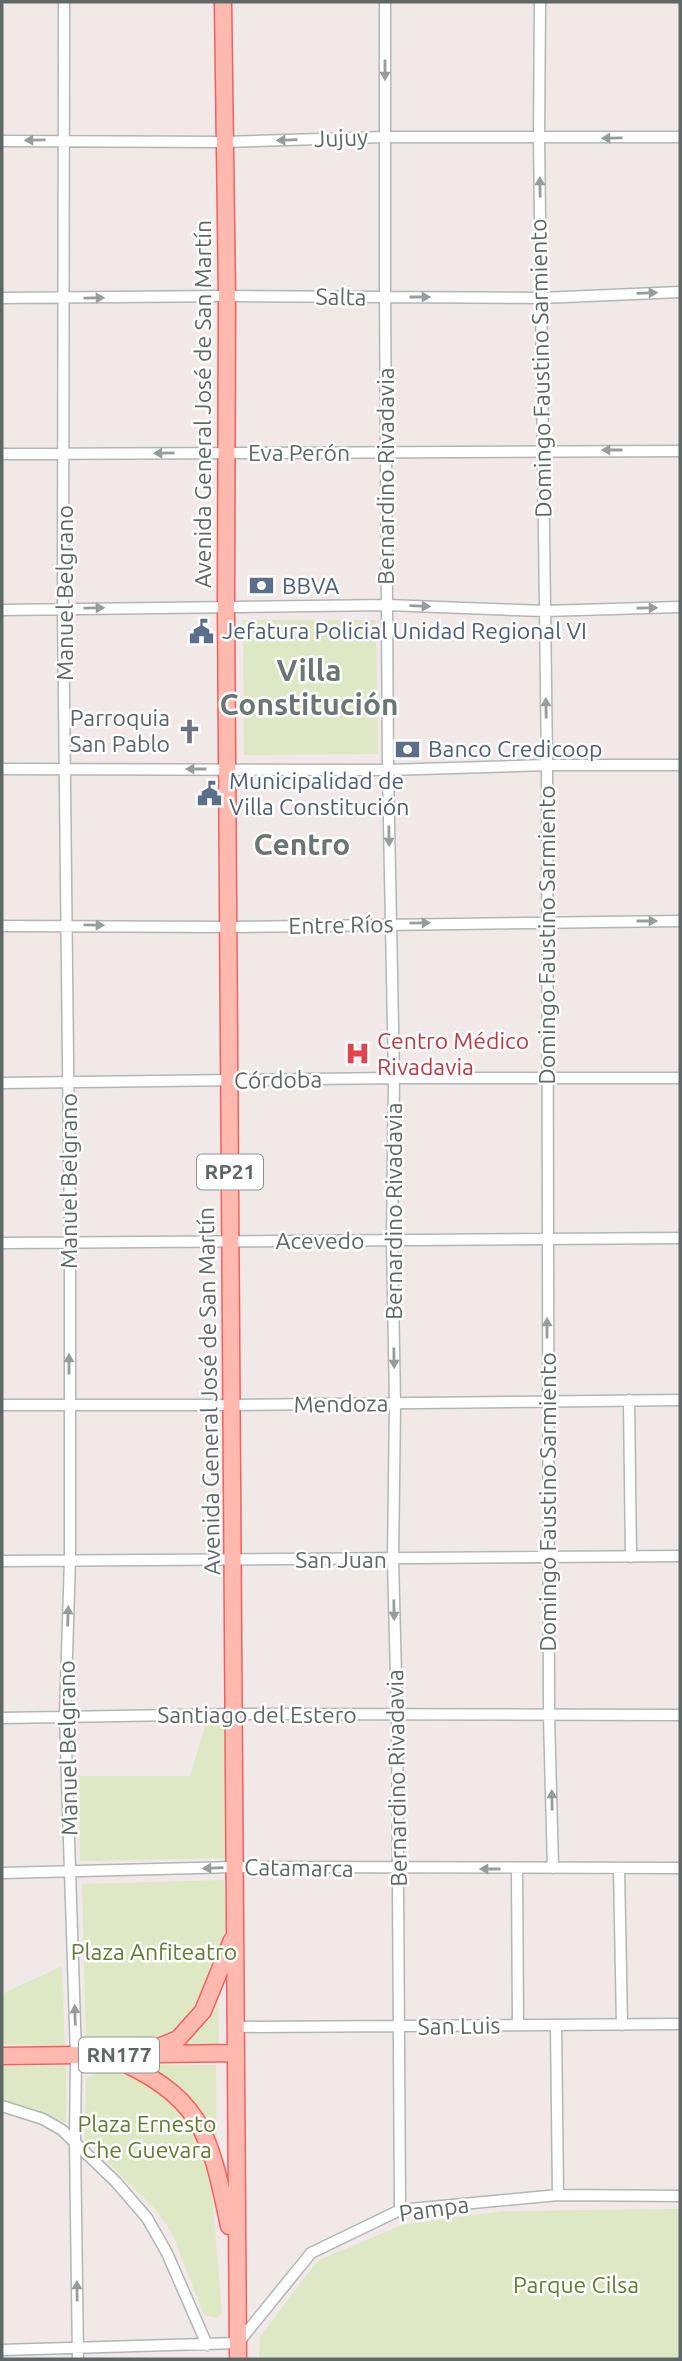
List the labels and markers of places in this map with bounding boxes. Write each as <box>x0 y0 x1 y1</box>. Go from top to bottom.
bank icon: BBVA <box>248 572 276 600</box>
place label: BBVA <box>282 573 339 598</box>
public building icon: Jefatura Policial Unidad Regional VI <box>188 617 216 645</box>
place label: Jefatura Policial Unidad Regional VI <box>222 618 587 643</box>
place label: Parroquia San Pablo <box>69 705 170 756</box>
church icon: Parroquia San Pablo <box>176 717 204 745</box>
bank icon: Banco Credicoop <box>394 735 422 763</box>
place label: Banco Credicoop <box>428 736 602 761</box>
place label: Municipalidad de Villa Constitución <box>229 768 409 819</box>
public building icon: Municipalidad de Villa Constitución <box>195 780 223 808</box>
place label: Centro Médico Rivadavia <box>377 1028 529 1079</box>
hospital icon: Centro Médico Rivadavia <box>343 1040 371 1068</box>

